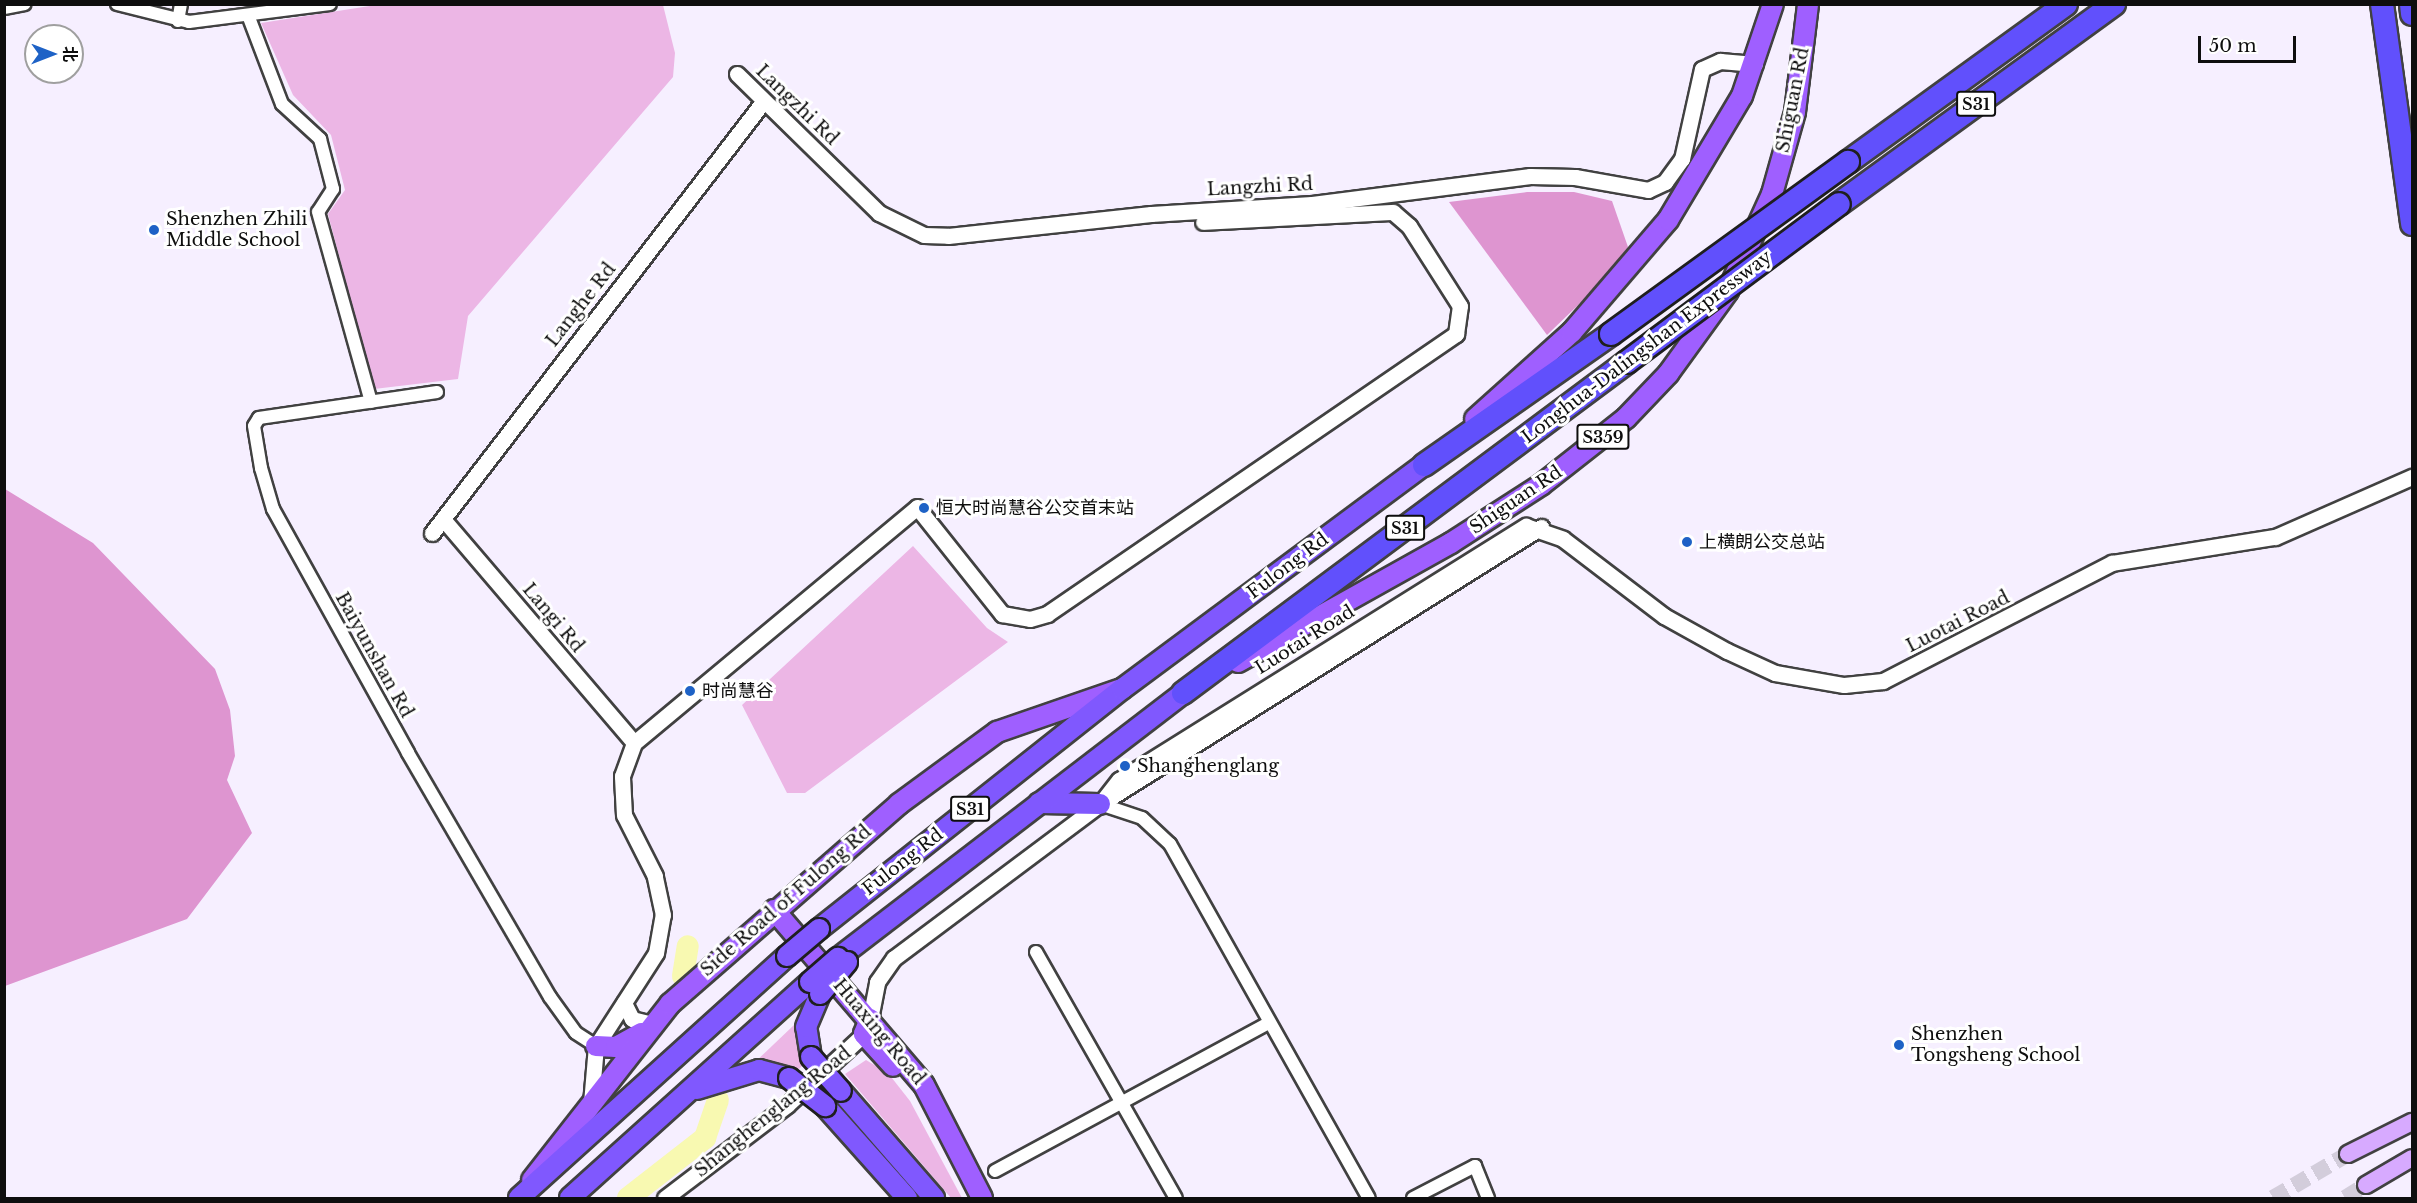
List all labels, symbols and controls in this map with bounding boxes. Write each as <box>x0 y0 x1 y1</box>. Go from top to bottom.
north arrow <box>24 24 84 84</box>
scale bar <box>2201 24 2298 62</box>
text: 50 m <box>2209 35 2257 57</box>
text: 北 <box>60 46 80 62</box>
street label: Shiguan Rd <box>1772 46 1814 154</box>
street label: Langzhi Rd <box>751 60 843 150</box>
road number: S31 <box>1955 91 1997 117</box>
street label: Langzhi Rd <box>1206 173 1314 201</box>
place label: Shenzhen Zhili Middle School <box>166 209 307 252</box>
marker: Shenzhen Zhili Middle School <box>147 223 161 237</box>
street label: Longhua-Dalingshan Expressway <box>1518 246 1776 448</box>
street label: Langhe Rd <box>542 259 620 351</box>
road number: S359 <box>1576 424 1630 450</box>
street label: Shiguan Rd <box>1466 461 1566 539</box>
place label: 恒大时尚慧谷公交首末站 <box>936 497 1134 519</box>
marker: 恒大时尚慧谷公交首末站 <box>917 501 931 515</box>
road number: S31 <box>1384 515 1426 541</box>
street label: Fulong Rd <box>1243 528 1333 604</box>
place label: 上横朗公交总站 <box>1699 531 1825 553</box>
marker: 上横朗公交总站 <box>1680 535 1694 549</box>
street label: Langi Rd <box>518 579 588 657</box>
street label: Luotai Road <box>1903 587 2013 657</box>
street label: Baiyunshan Rd <box>331 589 417 721</box>
street label: Luotai Road <box>1251 601 1359 679</box>
place label: 时尚慧谷 <box>702 680 774 702</box>
marker: 时尚慧谷 <box>683 684 697 698</box>
place label: Shanghenglang <box>1137 755 1279 777</box>
marker: Shanghenglang <box>1118 759 1132 773</box>
road number: S31 <box>949 796 991 822</box>
street label: Side Road of Fulong Rd <box>696 821 876 981</box>
street label: Fulong Rd <box>858 824 948 900</box>
street label: Huaxing Road <box>828 975 930 1089</box>
place label: Shenzhen Tongsheng School <box>1911 1024 2081 1066</box>
marker: Shenzhen Tongsheng School <box>1892 1038 1906 1052</box>
street label: Shanghenglang Road <box>690 1042 856 1182</box>

